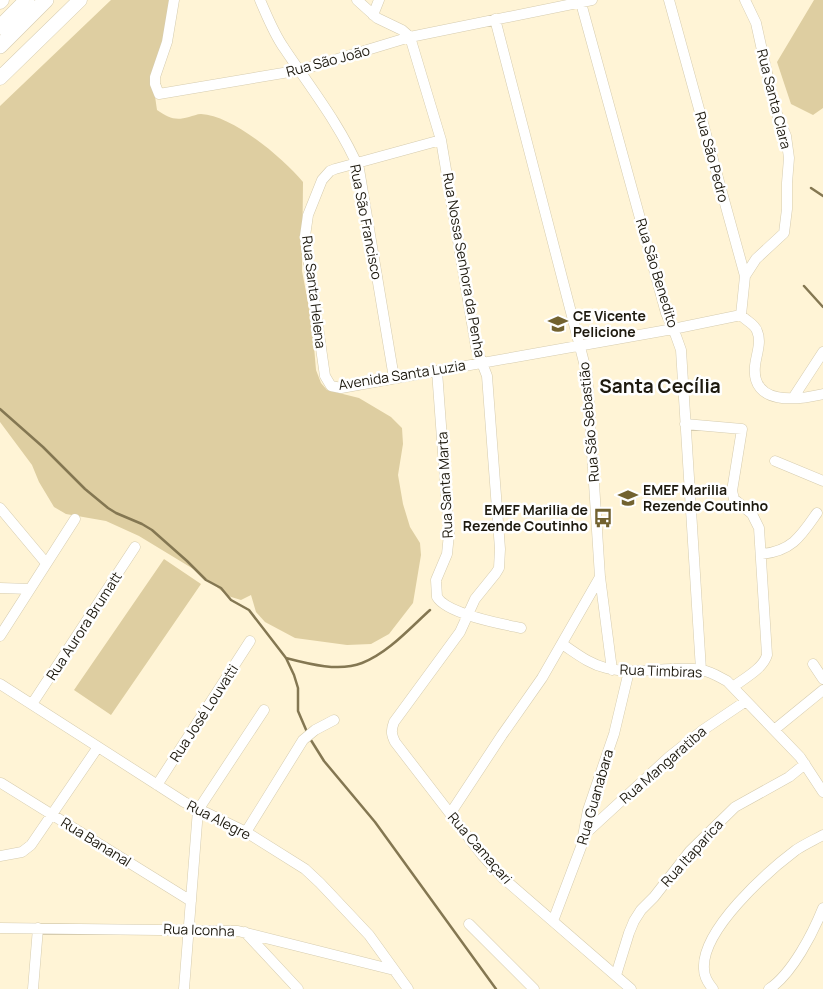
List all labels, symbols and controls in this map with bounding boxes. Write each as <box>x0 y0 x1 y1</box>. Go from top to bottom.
street label: Rua São João <box>284 40 372 81</box>
street label: Rua Santa Clara <box>753 47 796 151</box>
street label: Rua São Pedro <box>691 109 734 204</box>
street label: Rua São Francisco <box>346 163 387 281</box>
street label: Rua Nossa Senhora da Penha <box>439 171 490 359</box>
street label: Rua São Benedito <box>632 216 683 330</box>
street label: Rua Santa Helena <box>298 234 331 350</box>
place label: CE Vicente Pelicione <box>573 306 646 341</box>
school or university icon: CE Vicente Pelicione <box>547 313 569 335</box>
street label: Avenida Santa Luzia <box>337 355 467 394</box>
street label: Rua São Sebastião <box>574 361 603 483</box>
district label: Santa Cecília <box>599 373 721 399</box>
street label: Rua Santa Marta <box>432 431 457 539</box>
place label: EMEF Marilia Rezende Coutinho <box>643 480 769 515</box>
school or university icon: EMEF Marilia Rezende Coutinho <box>617 487 639 509</box>
place label: EMEF Marilia de Rezende Coutinho <box>463 500 588 535</box>
bus stop icon: EMEF Marilia de Rezende Coutinho <box>592 507 614 529</box>
street label: Rua Aurora Brumatt <box>41 568 126 683</box>
street label: Rua José Louvatti <box>165 660 242 765</box>
street label: Rua Timbiras <box>619 660 703 681</box>
street label: Rua Mangaratiba <box>615 722 710 808</box>
street label: Rua Guanabara <box>572 747 617 847</box>
street label: Rua Alegre <box>184 795 254 844</box>
street label: Rua Camaçari <box>444 808 517 887</box>
street label: Rua Bananal <box>58 812 135 871</box>
street label: Rua Itaparica <box>656 815 727 890</box>
street label: Rua Iconha <box>163 919 235 940</box>

